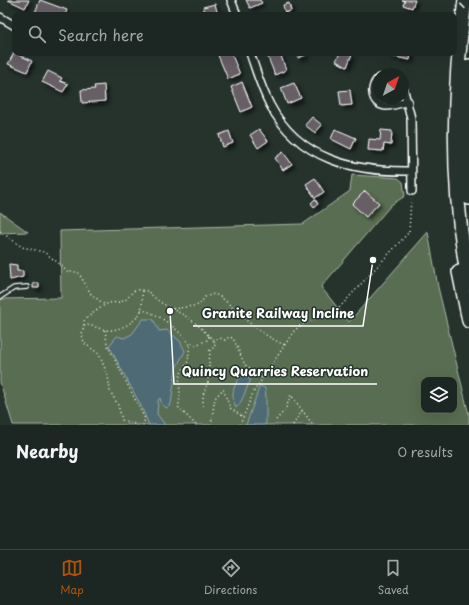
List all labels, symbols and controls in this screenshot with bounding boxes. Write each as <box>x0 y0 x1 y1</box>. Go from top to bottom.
search box <box>12 12 457 56</box>
icon: search <box>26 23 48 45</box>
text: Search here <box>58 23 144 46</box>
north arrow <box>373 68 409 104</box>
callout: Granite Railway Incline <box>193 301 363 326</box>
text: Granite Railway Incline <box>202 303 355 322</box>
callout: Quincy Quarries Reservation <box>174 359 377 384</box>
text: Quincy Quarries Reservation <box>182 361 368 380</box>
map controls <box>421 377 457 413</box>
button: layers <box>421 377 457 413</box>
text: Nearby <box>16 438 78 464</box>
text: 0 results <box>398 442 453 461</box>
tab: Map <box>60 557 84 598</box>
tab: Directions <box>204 557 257 598</box>
tab: Saved <box>378 557 409 598</box>

